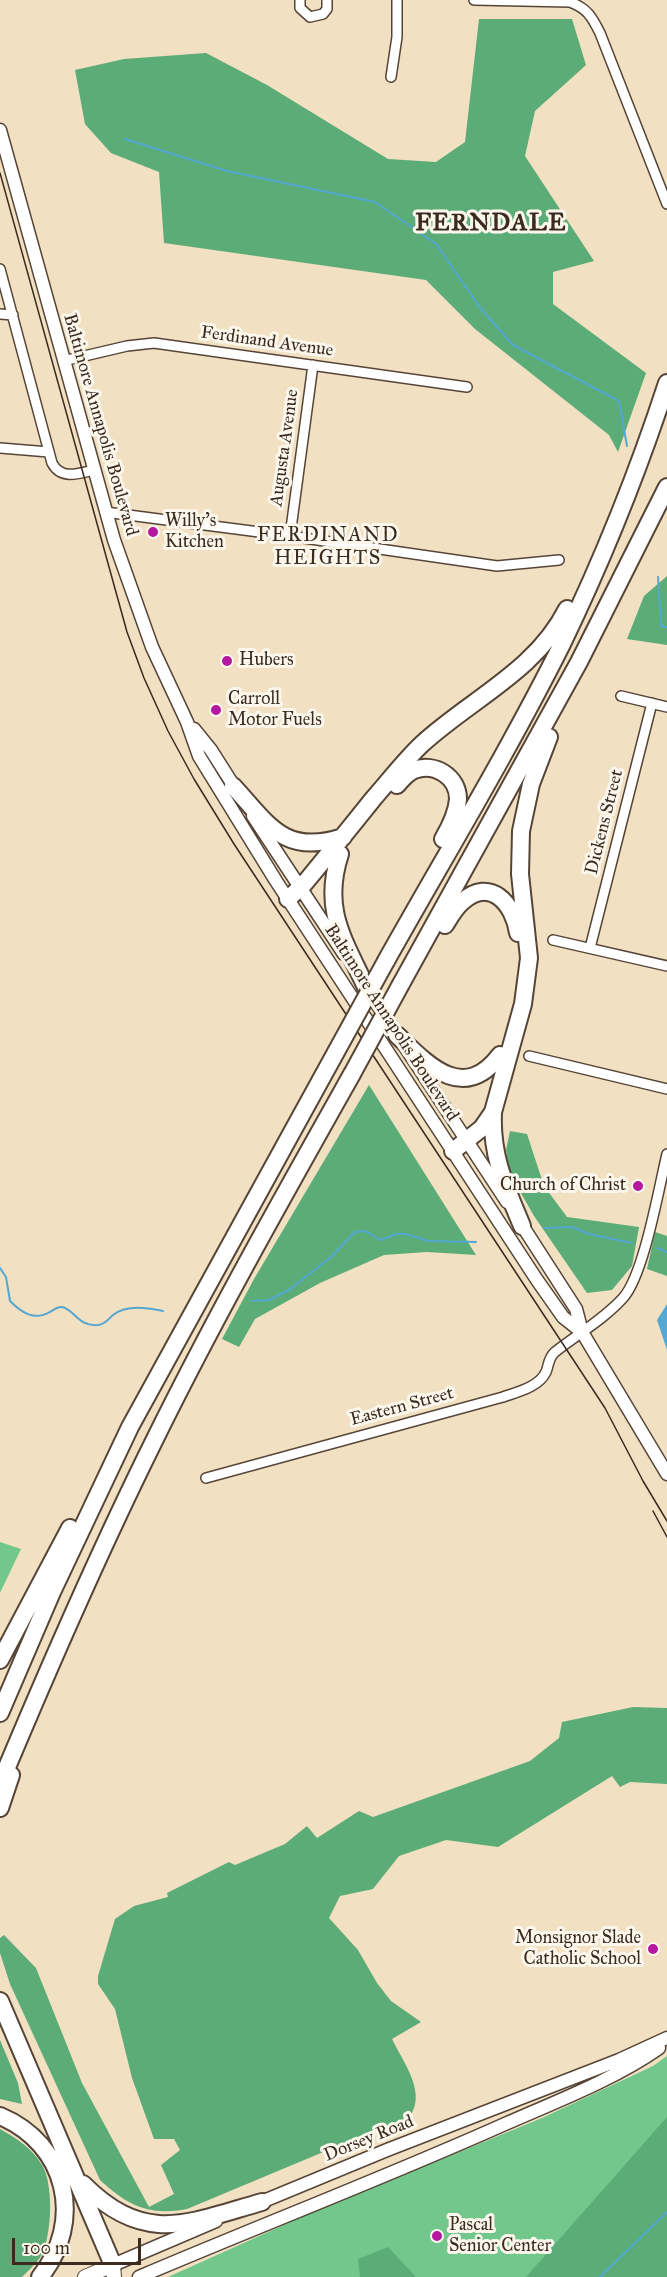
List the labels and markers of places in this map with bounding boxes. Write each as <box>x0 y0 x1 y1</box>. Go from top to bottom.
place label: Willy's Kitchen <box>165 511 224 554</box>
marker: Willy's Kitchen <box>146 525 160 539</box>
place label: Hubers <box>239 650 294 672</box>
marker: Hubers <box>220 654 234 668</box>
place label: Carroll Motor Fuels <box>228 689 322 732</box>
marker: Carroll Motor Fuels <box>209 703 223 717</box>
place label: Church of Christ <box>500 1175 626 1197</box>
marker: Church of Christ <box>631 1179 645 1193</box>
place label: Monsignor Slade Catholic School <box>515 1928 641 1970</box>
marker: Monsignor Slade Catholic School <box>646 1942 660 1956</box>
place label: Pascal Senior Center <box>449 2215 551 2258</box>
marker: Pascal Senior Center <box>430 2229 444 2243</box>

